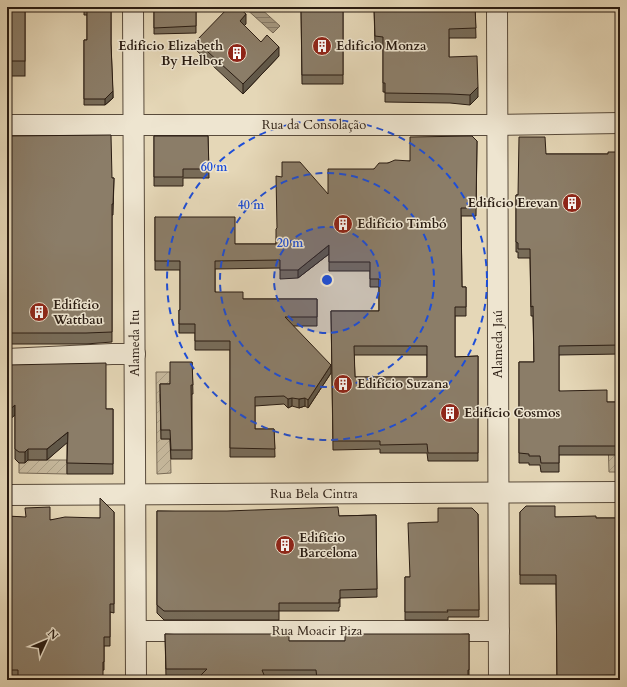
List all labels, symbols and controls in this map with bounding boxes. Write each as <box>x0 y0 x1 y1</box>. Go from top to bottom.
building icon: Edifício Monza <box>311 35 333 57</box>
place label: Edifício Elizabeth By Helbor <box>118 37 224 70</box>
place label: Edifício Monza <box>336 37 427 55</box>
building icon: Edifício Elizabeth By Helbor <box>226 42 248 64</box>
street label: Rua da Consolação <box>262 116 366 134</box>
text: 60 m <box>201 159 228 175</box>
building icon: Edifício Erevan <box>561 192 583 214</box>
place label: Edifício Erevan <box>467 194 559 212</box>
text: 40 m <box>238 197 265 213</box>
building icon: Edifício Timbó <box>332 213 354 235</box>
place label: Edifício Timbó <box>357 215 447 233</box>
text: 20 m <box>277 235 304 251</box>
centre of rings <box>320 273 334 287</box>
place label: Edifício Wattbau <box>52 296 104 329</box>
building icon: Edifício Wattbau <box>28 301 50 323</box>
street label: Alameda Itu <box>126 310 144 376</box>
street label: Alameda Jaú <box>489 310 507 378</box>
building icon: Edifício Suzana <box>332 373 354 395</box>
place label: Edifício Suzana <box>357 375 449 393</box>
building icon: Edifício Cosmos <box>439 402 461 424</box>
place label: Edifício Cosmos <box>464 404 561 422</box>
street label: Rua Bela Cintra <box>270 485 358 503</box>
place label: Edifício Barcelona <box>299 529 358 562</box>
building icon: Edifício Barcelona <box>274 534 296 556</box>
north arrow <box>26 621 66 661</box>
street label: Rua Moacir Piza <box>272 622 363 640</box>
text: N <box>44 626 62 643</box>

